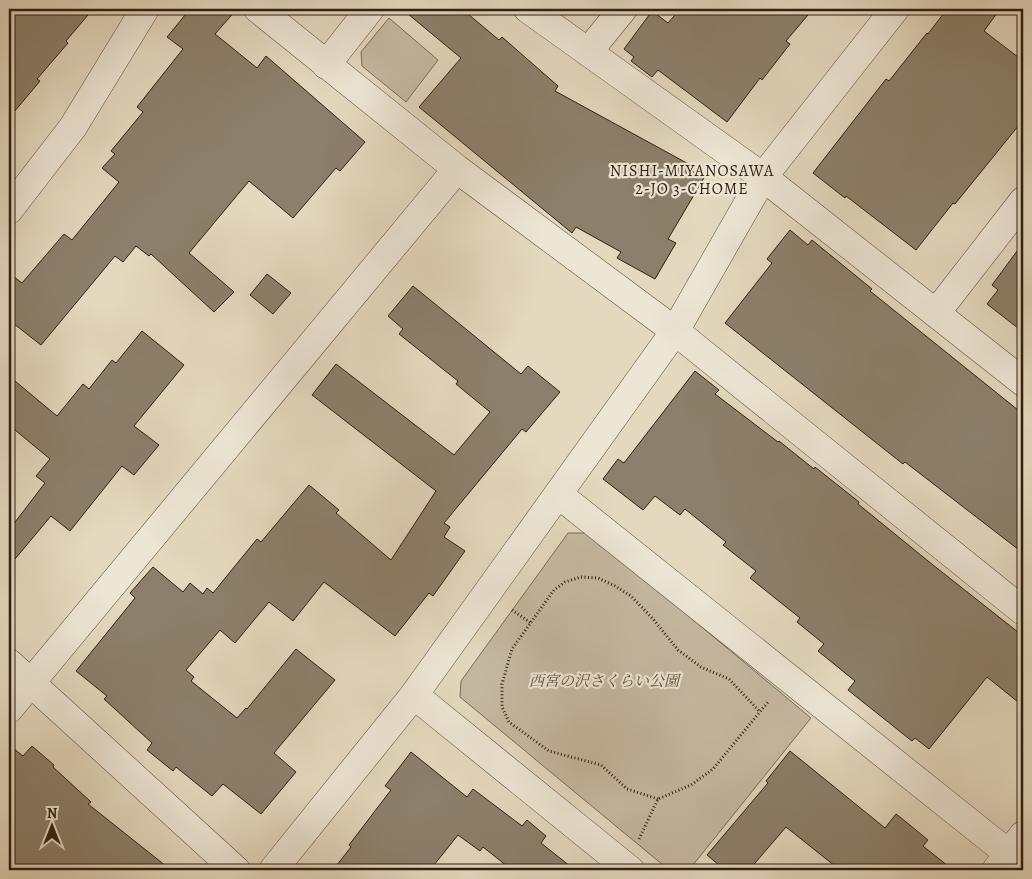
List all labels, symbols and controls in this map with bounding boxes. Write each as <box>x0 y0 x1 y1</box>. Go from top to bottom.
district label: NISHI-MIYANOSAWA 2-JO 3-CHOME <box>610 160 774 200</box>
park label: 西宮の沢さくらい公園 <box>529 671 682 691</box>
north arrow <box>28 802 78 852</box>
text: N <box>47 804 57 823</box>

